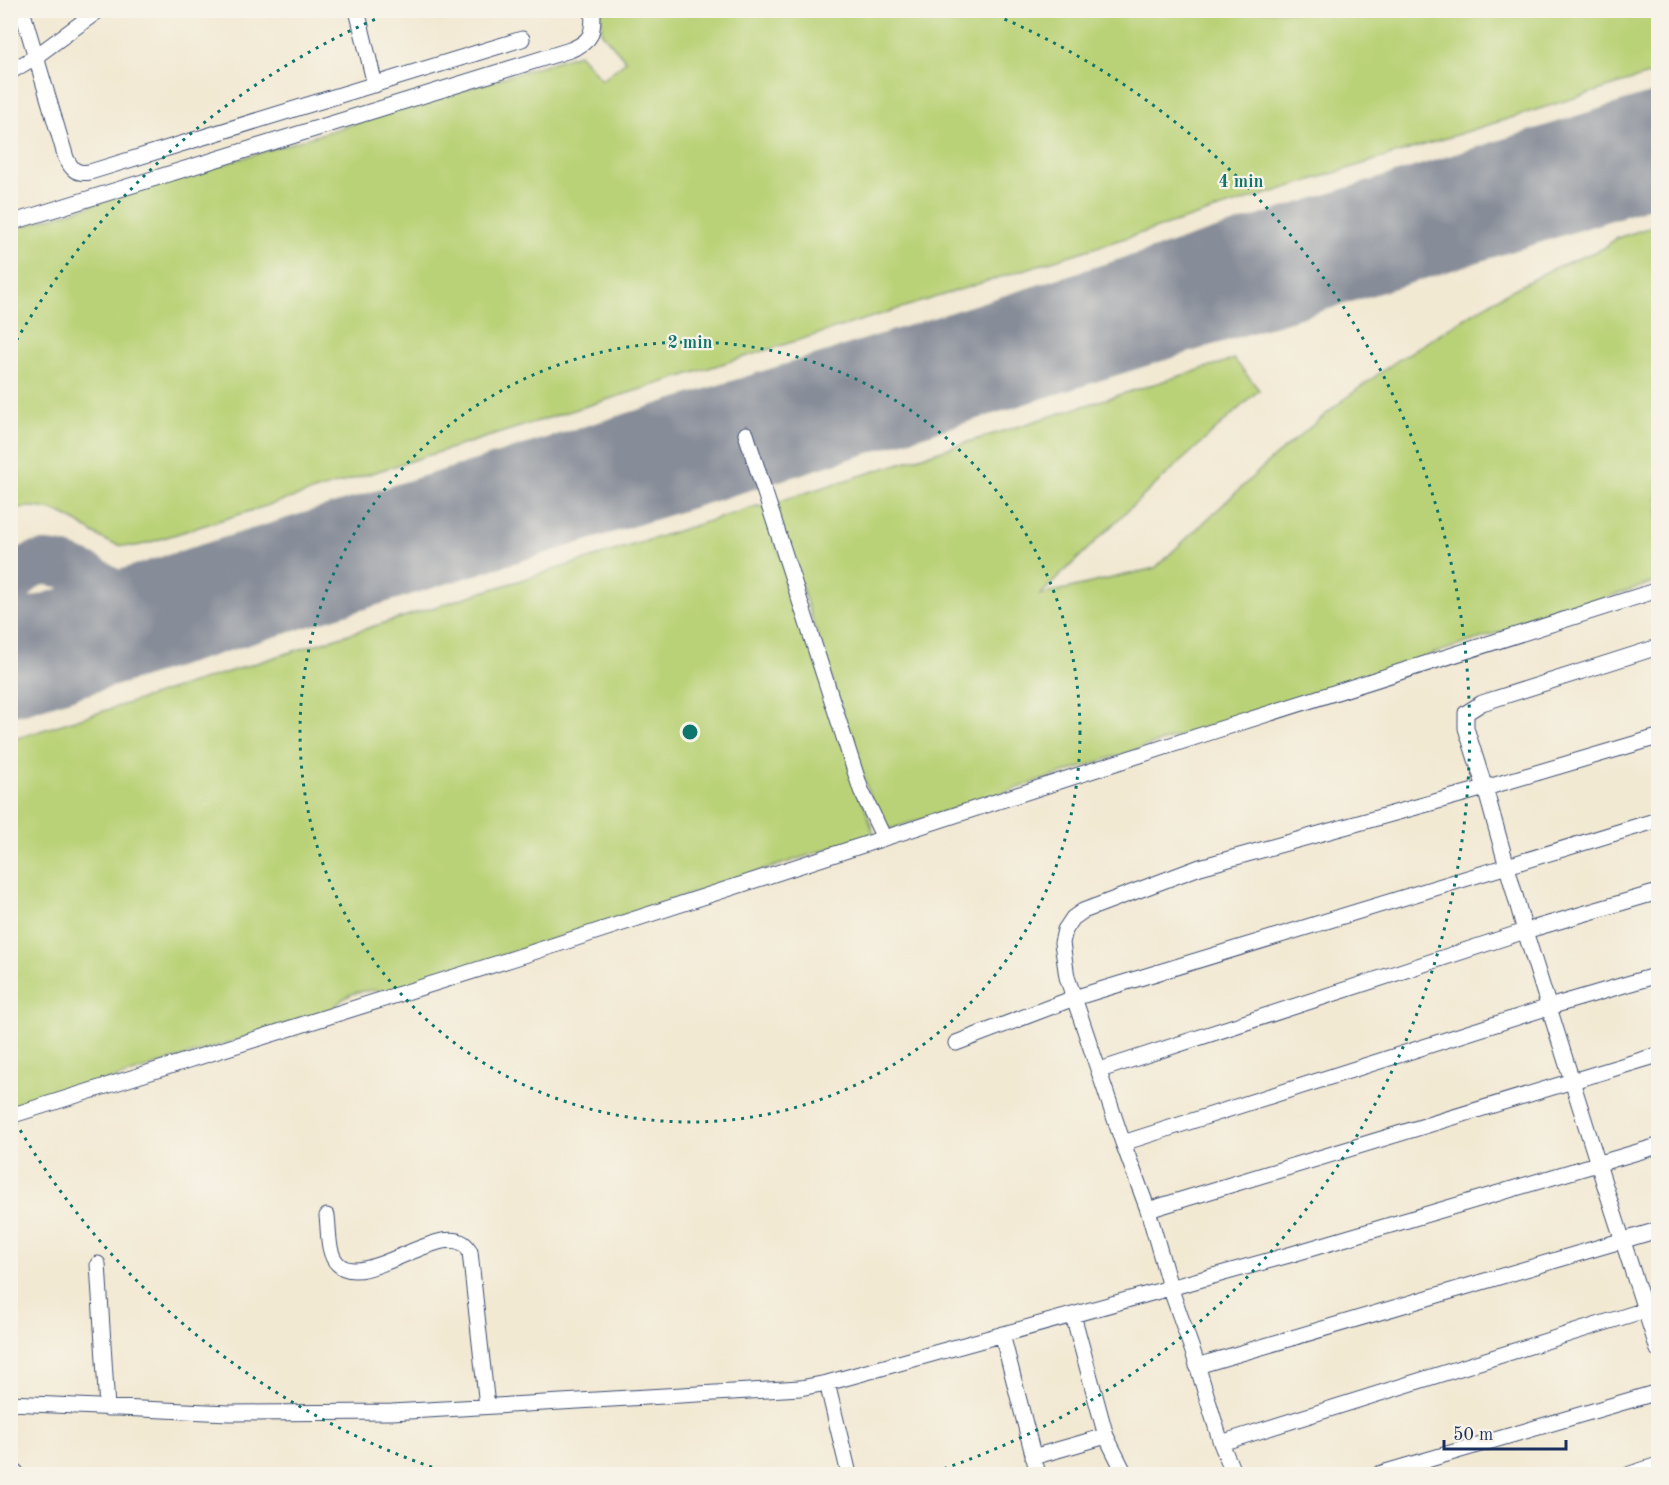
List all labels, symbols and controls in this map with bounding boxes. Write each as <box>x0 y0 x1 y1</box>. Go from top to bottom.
text: 4 min <box>1218 173 1264 191</box>
text: 2 min <box>667 334 713 352</box>
centre of rings <box>680 722 700 742</box>
scale bar <box>1444 1413 1566 1451</box>
text: 50 m <box>1453 1426 1493 1444</box>

